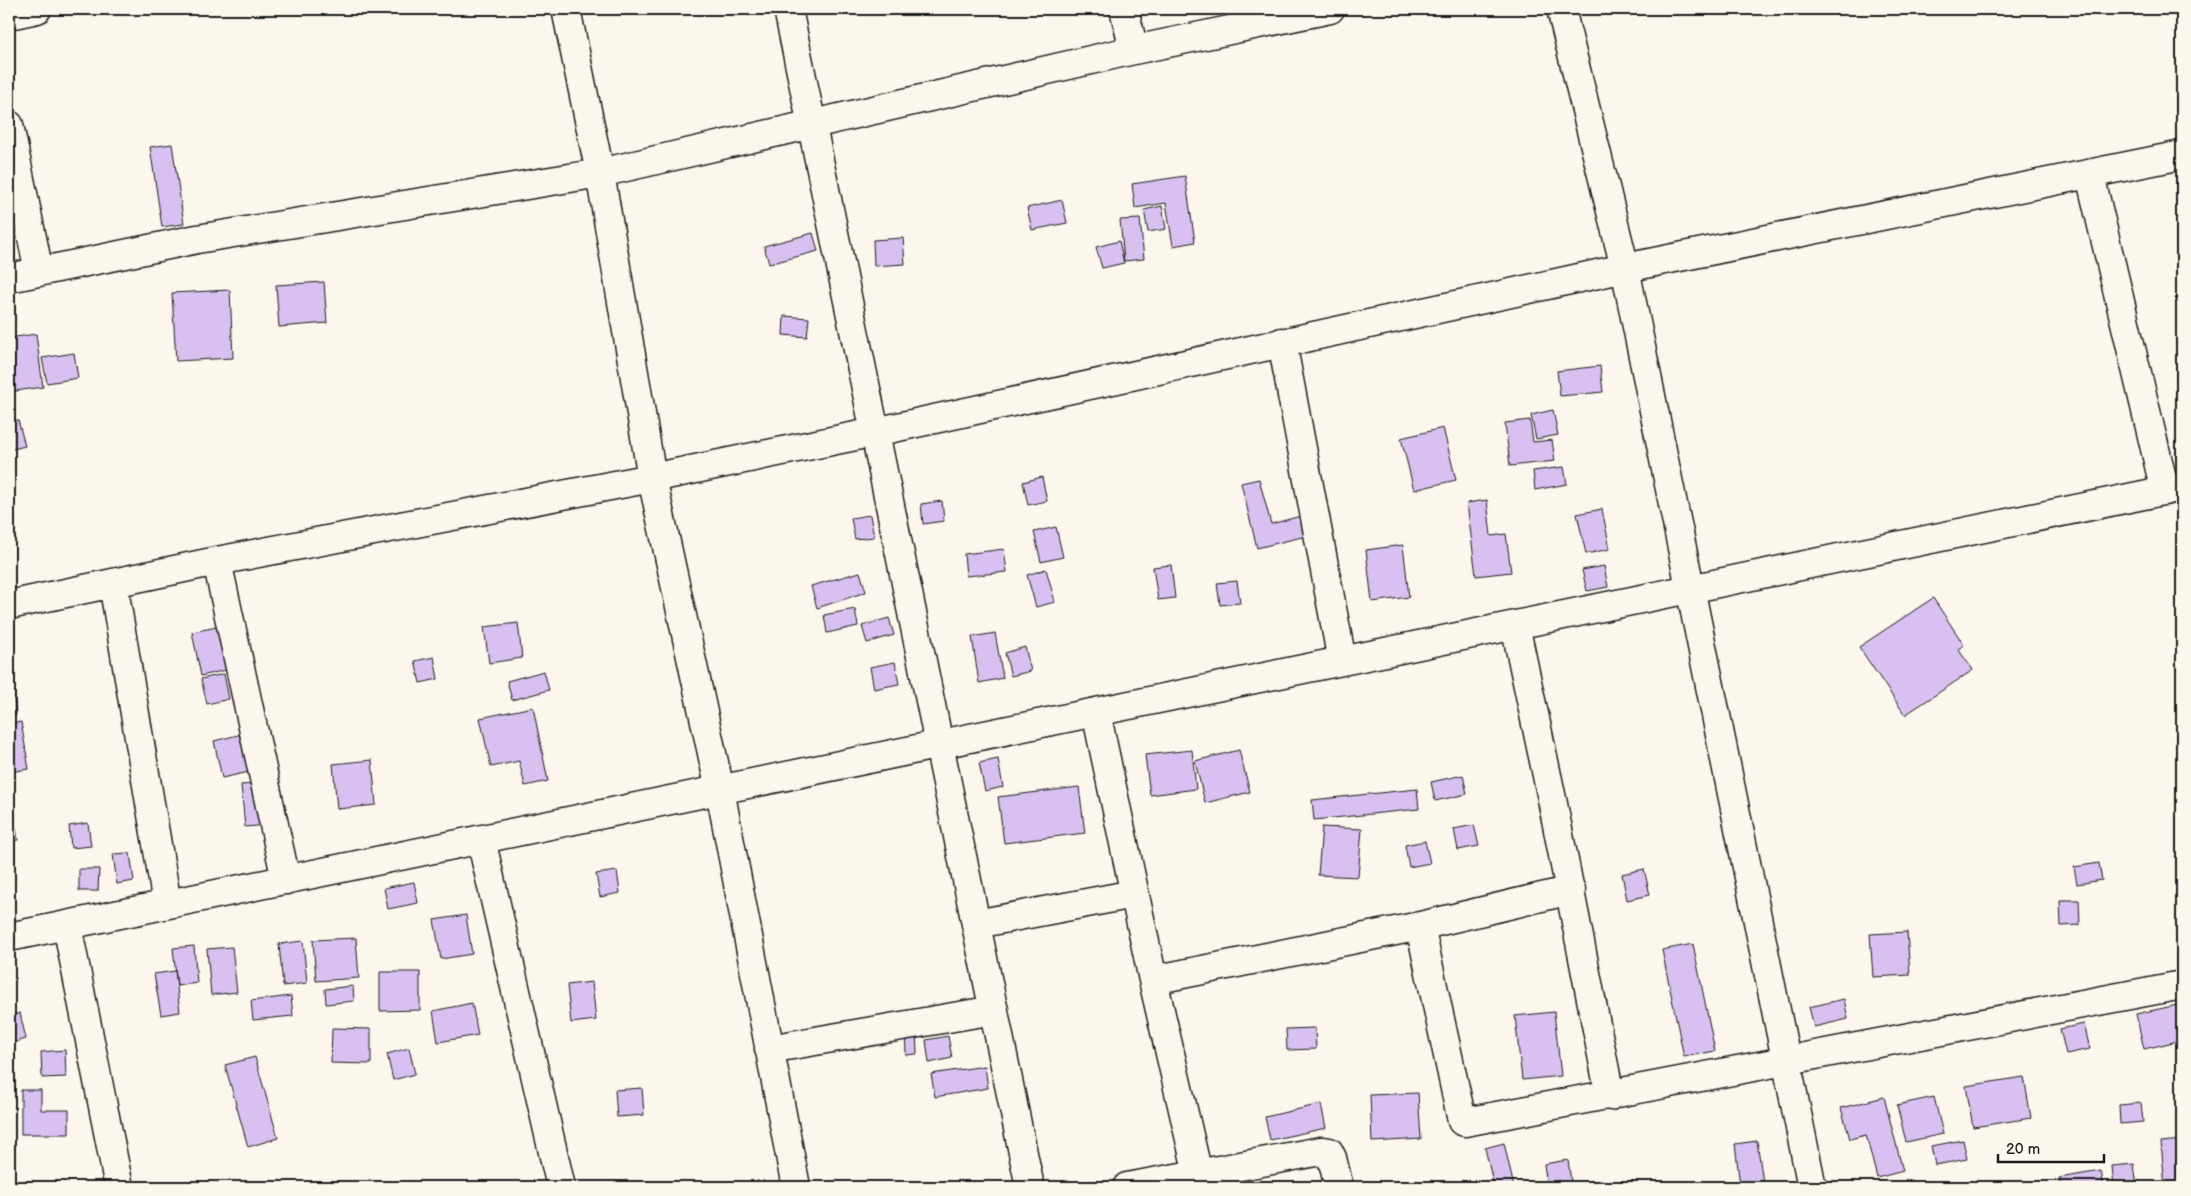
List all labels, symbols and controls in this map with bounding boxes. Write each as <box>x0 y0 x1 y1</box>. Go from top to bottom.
scale bar <box>1998 1131 2105 1163</box>
text: 20 m <box>2006 1140 2040 1159</box>

